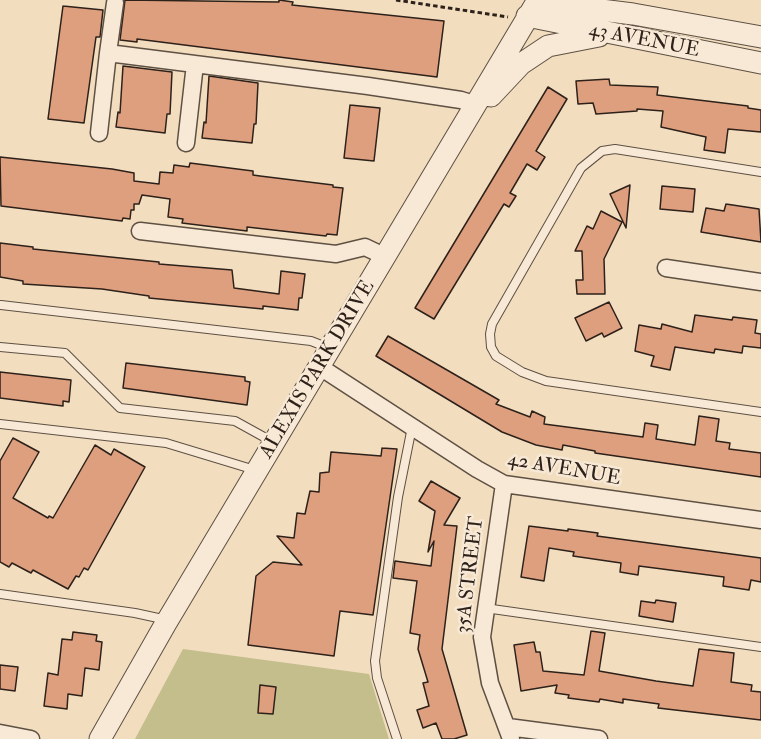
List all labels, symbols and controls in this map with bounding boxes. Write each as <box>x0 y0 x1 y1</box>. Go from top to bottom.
street label: 43 AVENUE <box>587 19 701 63</box>
street label: ALEXIS PARK DRIVE <box>255 276 381 464</box>
street label: 42 AVENUE <box>506 448 622 492</box>
street label: 35A STREET <box>452 515 490 635</box>

